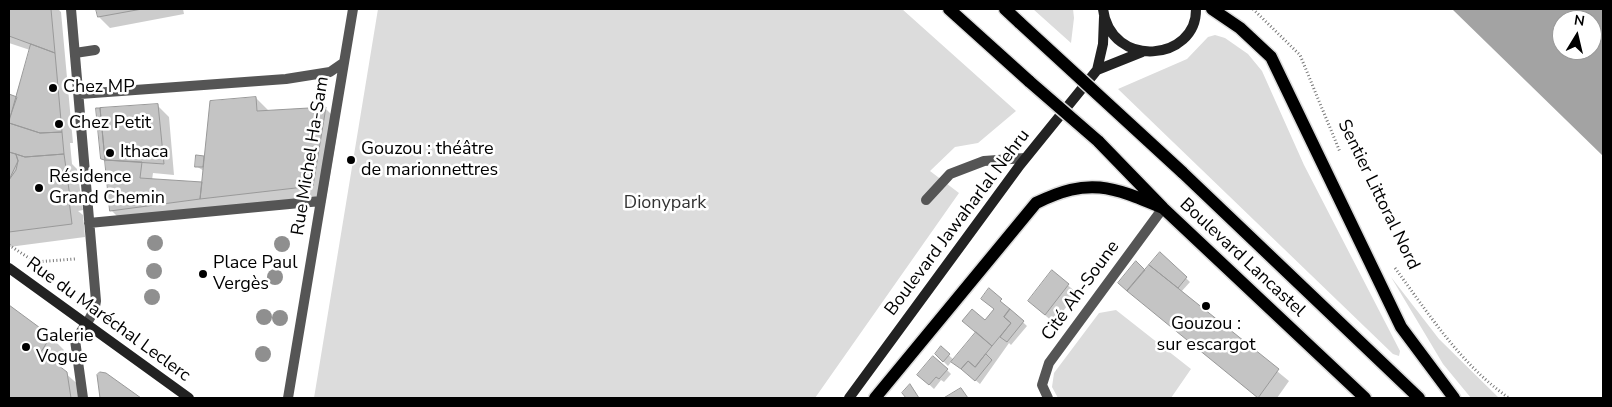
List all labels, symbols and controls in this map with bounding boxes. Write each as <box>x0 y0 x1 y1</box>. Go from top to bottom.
north arrow <box>1552 10 1602 60</box>
text: N <box>1573 10 1586 31</box>
street label: Rue Michel Ha-Sam <box>288 75 334 237</box>
place label: Chez MP <box>63 77 135 99</box>
marker: Chez MP <box>47 82 59 94</box>
place label: Chez Petit <box>69 113 151 135</box>
street label: Sentier Littoral Nord <box>1332 116 1424 274</box>
marker: Chez Petit <box>53 118 65 130</box>
street label: Boulevard Jawaharlal Nehru <box>881 126 1035 320</box>
place label: Gouzou : théâtre de marionnettres <box>361 139 498 182</box>
place label: Ithaca <box>120 142 168 164</box>
marker: Ithaca <box>104 147 116 159</box>
marker: Gouzou : théâtre de marionnettres <box>345 154 357 166</box>
place label: Résidence Grand Chemin <box>49 167 165 210</box>
marker: Résidence Grand Chemin <box>33 182 45 194</box>
park label: Dionypark <box>624 193 706 215</box>
street label: Boulevard Lancastel <box>1175 194 1309 322</box>
street label: Cité Ah-Soune <box>1037 237 1125 345</box>
street label: Rue du Maréchal Leclerc <box>22 253 194 387</box>
place label: Place Paul Vergès <box>213 253 298 296</box>
marker: Place Paul Vergès <box>197 268 209 280</box>
marker: Gouzou : sur escargot <box>1200 300 1212 312</box>
place label: Gouzou : sur escargot <box>1157 314 1255 356</box>
place label: Galerie Vogue <box>36 326 94 368</box>
marker: Galerie Vogue <box>20 341 32 353</box>

